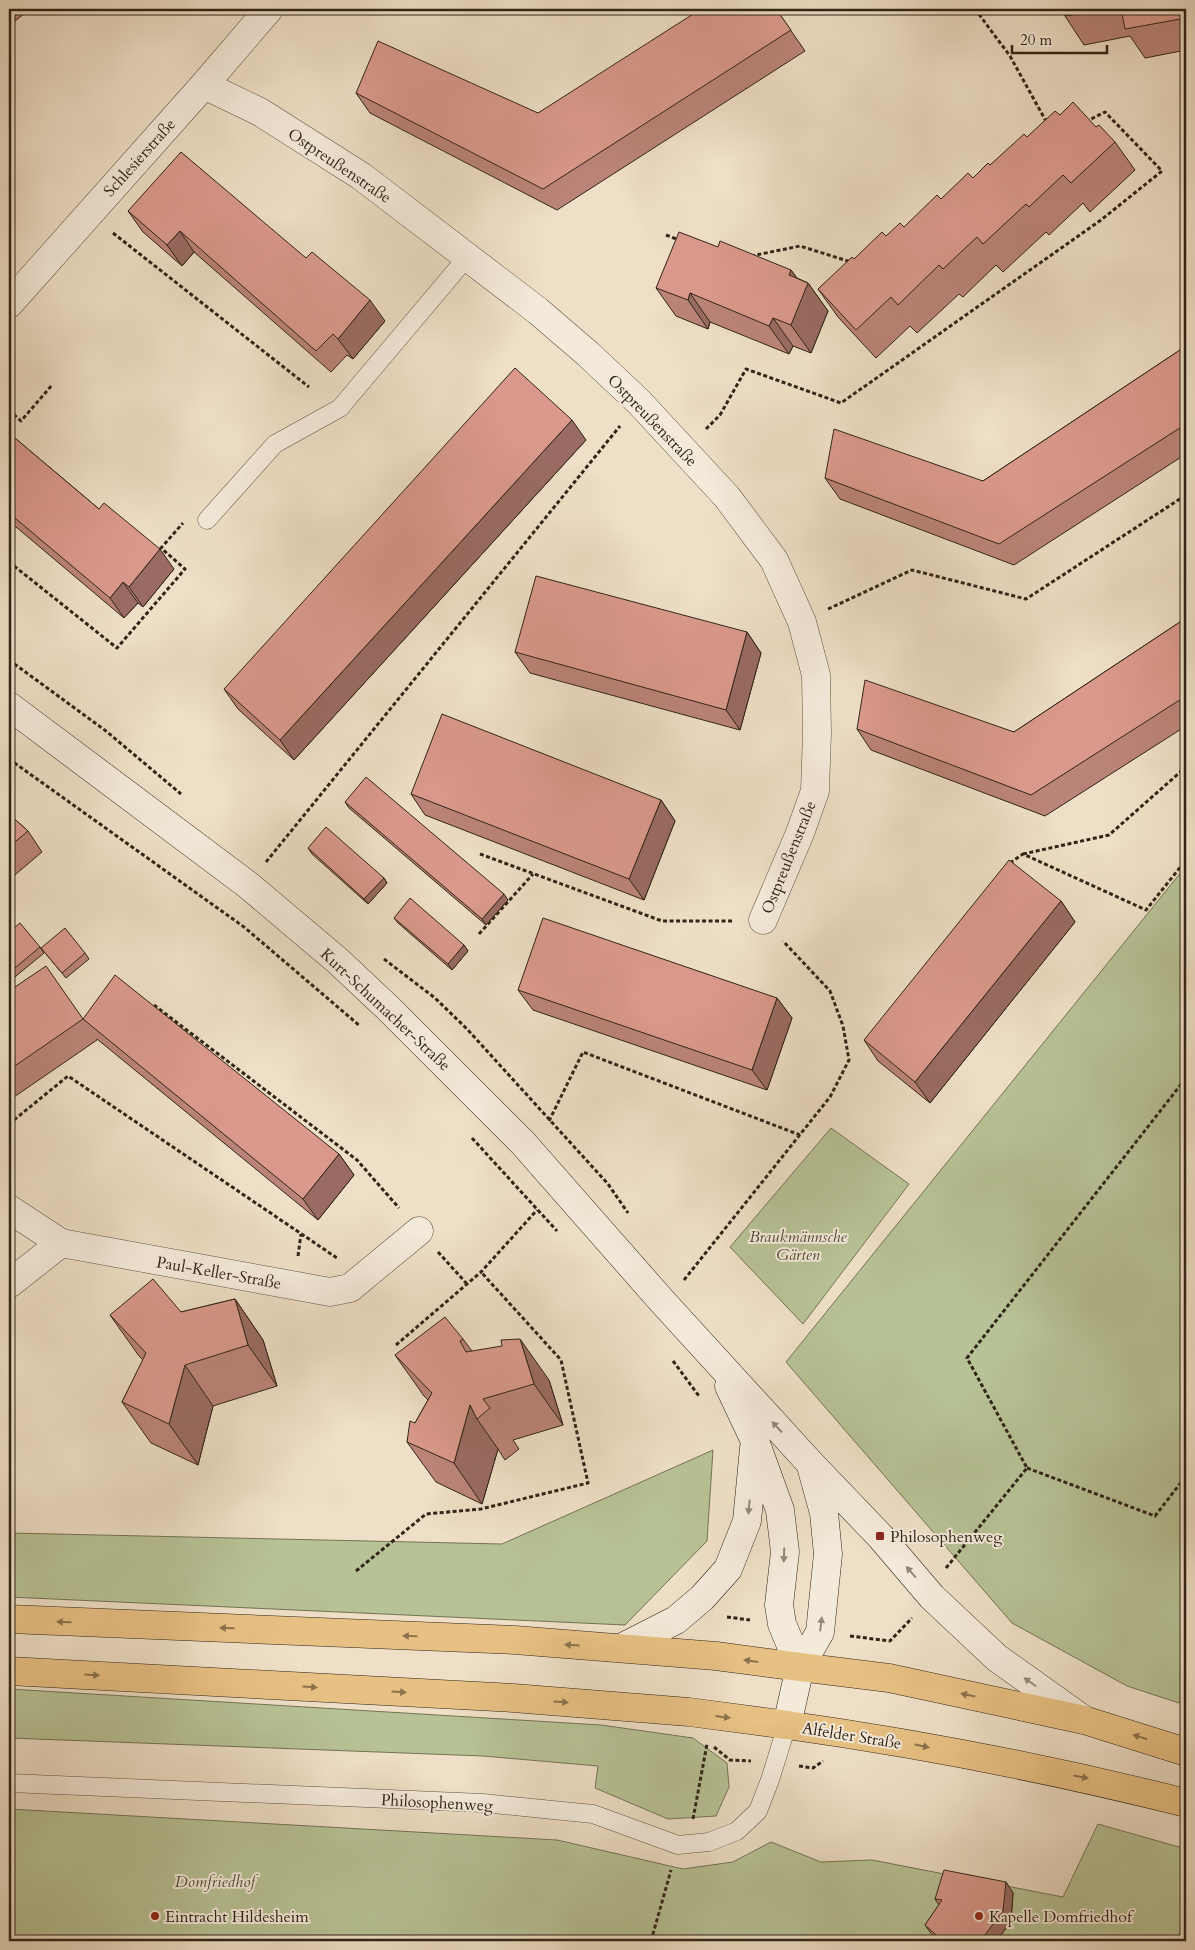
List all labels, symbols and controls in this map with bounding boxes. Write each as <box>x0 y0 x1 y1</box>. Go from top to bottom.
scale bar <box>1012 22 1108 54</box>
text: 20 m <box>1020 30 1052 50</box>
street label: Schlesierstraße <box>99 114 181 202</box>
street label: Ostpreußenstraße <box>283 123 396 209</box>
street label: Ostpreußenstraße <box>603 370 702 472</box>
street label: Ostpreußenstraße <box>756 797 822 917</box>
street label: Kurt-Schumacher-Straße <box>315 943 455 1076</box>
park label: Braukmännsche Gärten <box>749 1226 848 1266</box>
street label: Paul-Keller-Straße <box>155 1251 283 1295</box>
one-way arrow <box>771 1421 783 1433</box>
one-way arrow <box>744 1499 752 1515</box>
place label: Philosophenweg <box>890 1526 1002 1548</box>
marker: Philosophenweg <box>874 1530 886 1542</box>
one-way arrow <box>780 1547 788 1563</box>
one-way arrow <box>905 1565 916 1578</box>
one-way arrow <box>817 1616 825 1632</box>
one-way arrow <box>56 1617 72 1625</box>
one-way arrow <box>218 1624 234 1632</box>
one-way arrow <box>402 1632 418 1640</box>
one-way arrow <box>564 1640 580 1648</box>
one-way arrow <box>743 1657 759 1665</box>
one-way arrow <box>85 1671 101 1679</box>
one-way arrow <box>1023 1677 1037 1687</box>
one-way arrow <box>302 1684 318 1692</box>
one-way arrow <box>391 1689 407 1697</box>
one-way arrow <box>959 1690 975 1698</box>
one-way arrow <box>554 1698 570 1706</box>
one-way arrow <box>715 1713 731 1721</box>
street label: Alfelder Straße <box>801 1717 903 1755</box>
one-way arrow <box>1132 1733 1147 1740</box>
one-way arrow <box>914 1742 930 1750</box>
one-way arrow <box>1074 1774 1090 1782</box>
street label: Philosophenweg <box>380 1789 494 1817</box>
park label: Domfriedhof <box>175 1871 258 1893</box>
place label: Eintracht Hildesheim <box>165 1906 309 1928</box>
place label: Kapelle Domfriedhof <box>989 1906 1135 1928</box>
marker: Eintracht Hildesheim <box>149 1910 161 1922</box>
marker: Kapelle Domfriedhof <box>973 1910 985 1922</box>

